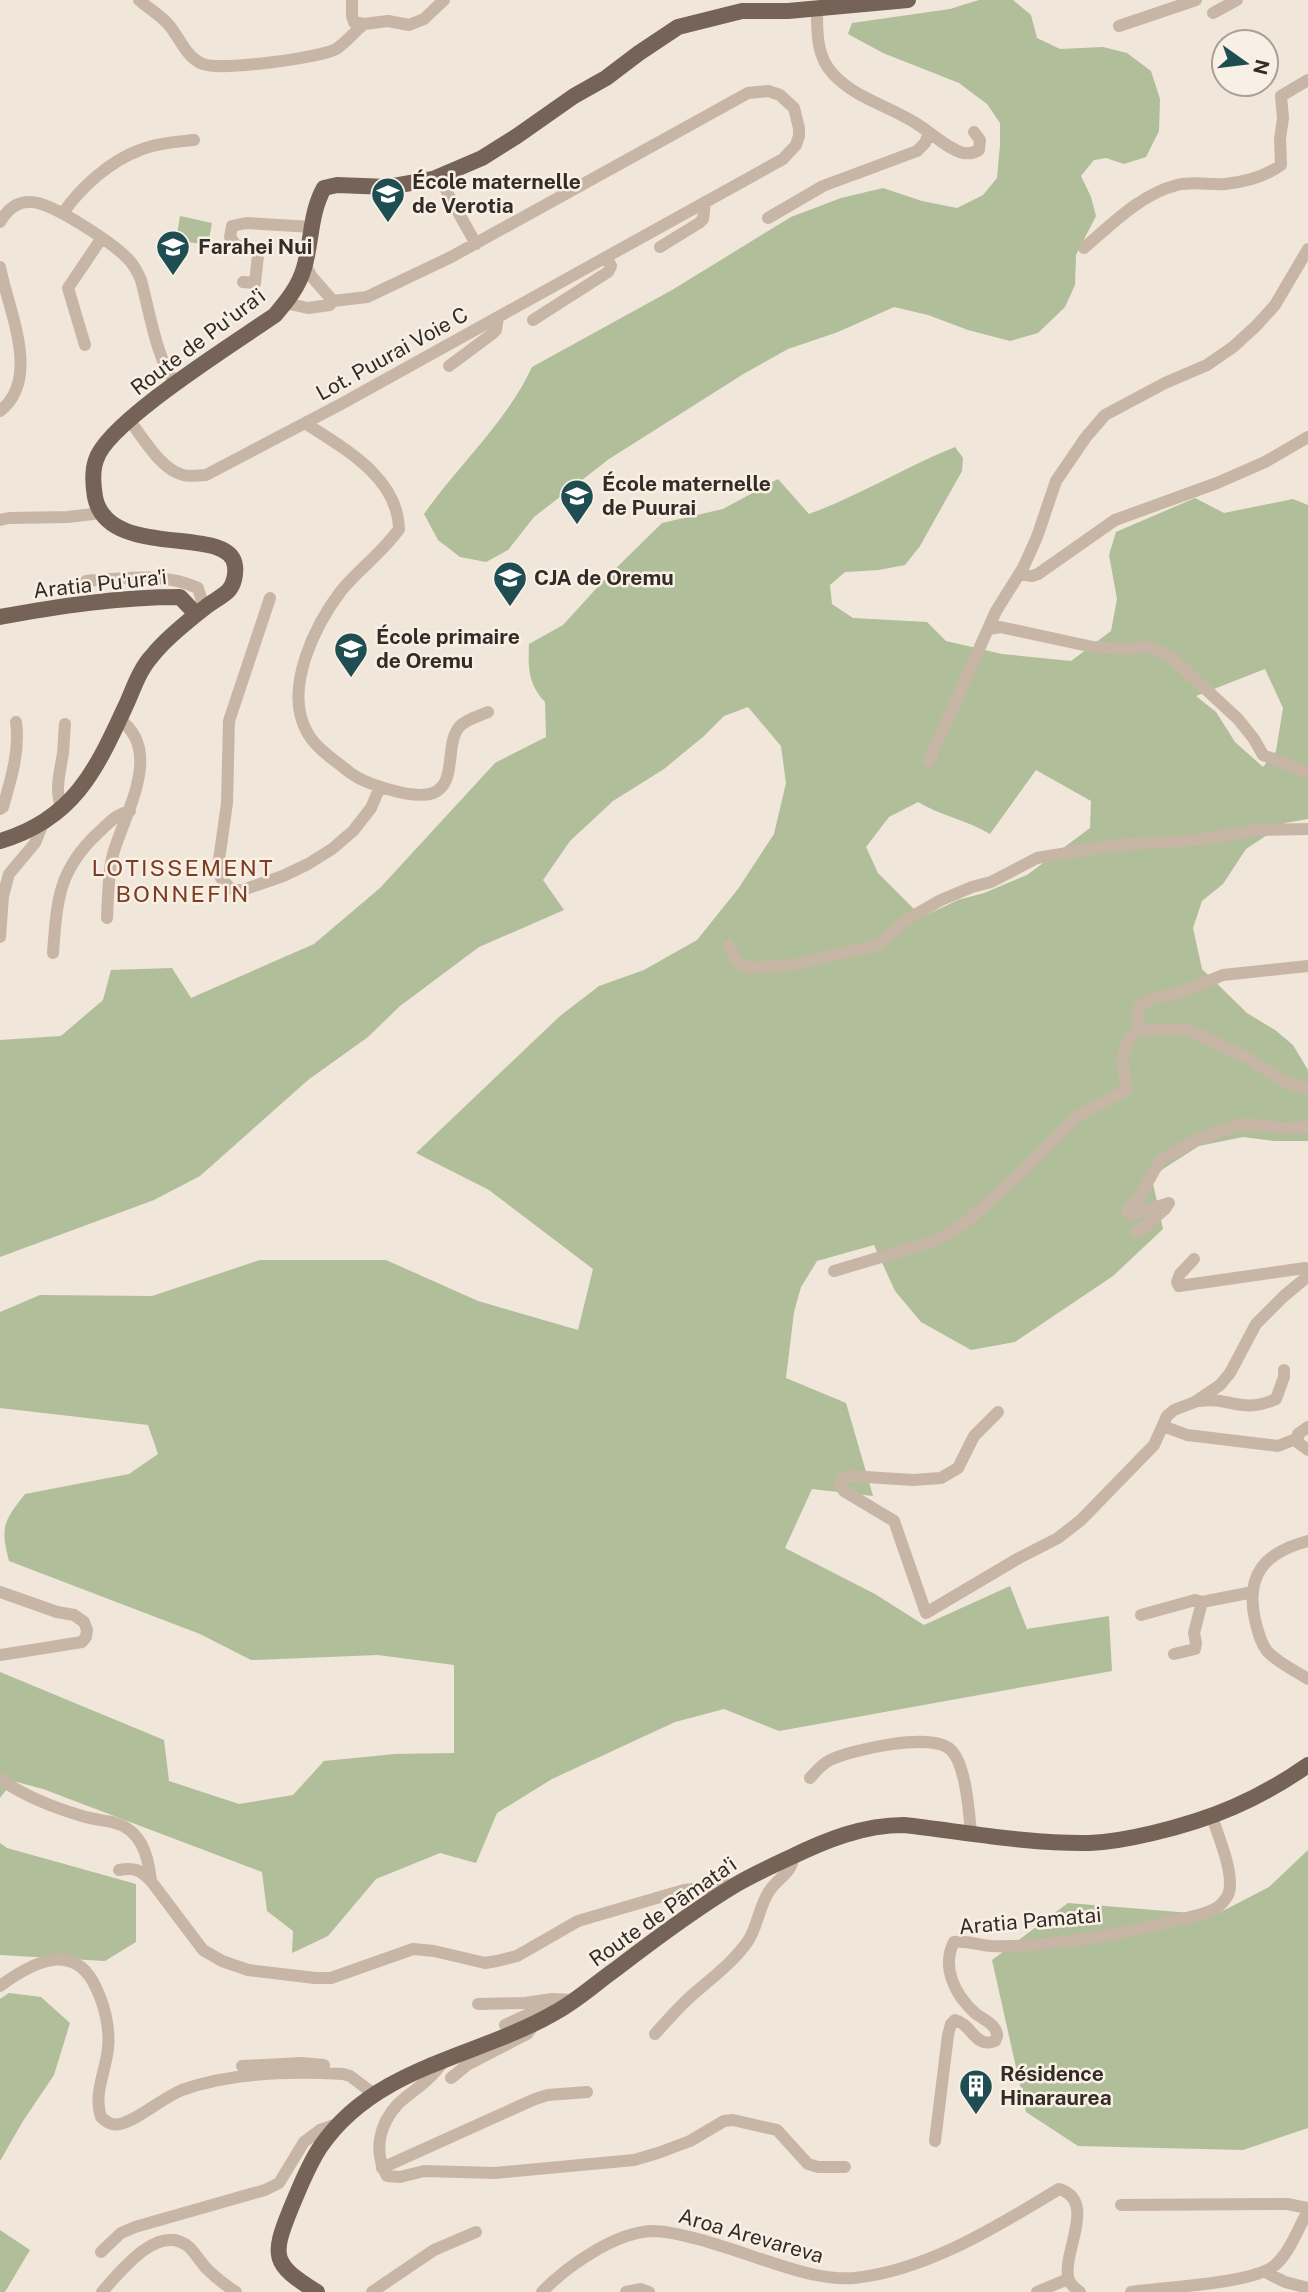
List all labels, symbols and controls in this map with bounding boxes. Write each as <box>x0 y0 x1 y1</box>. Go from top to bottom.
north arrow <box>1210 28 1280 98</box>
text: N <box>1249 57 1274 77</box>
place label: École maternelle de Verotia <box>412 169 581 218</box>
school or university icon: École maternelle de Verotia <box>369 175 407 224</box>
school or university icon: Farahei Nui <box>154 228 192 277</box>
place label: Farahei Nui <box>198 234 312 259</box>
street label: Route de Pu'ura'i <box>126 283 270 400</box>
street label: Lot. Puurai Voie C <box>312 302 472 406</box>
place label: École maternelle de Puurai <box>602 471 771 520</box>
school or university icon: École maternelle de Puurai <box>558 477 596 526</box>
school or university icon: CJA de Oremu <box>491 559 529 608</box>
street label: Aratia Pu'ura'i <box>32 564 168 603</box>
place label: CJA de Oremu <box>534 565 674 590</box>
place label: École primaire de Oremu <box>376 624 520 673</box>
school or university icon: École primaire de Oremu <box>332 630 370 679</box>
district label: LOTISSEMENT BONNEFIN <box>91 854 275 907</box>
street label: Route de Pāmata'i <box>584 1851 741 1972</box>
street label: Aratia Pamatai <box>958 1902 1102 1939</box>
place label: Résidence Hinaraurea <box>1000 2061 1112 2110</box>
building icon: Résidence Hinaraurea <box>957 2067 995 2116</box>
street label: Aroa Arevareva <box>676 2203 827 2268</box>

